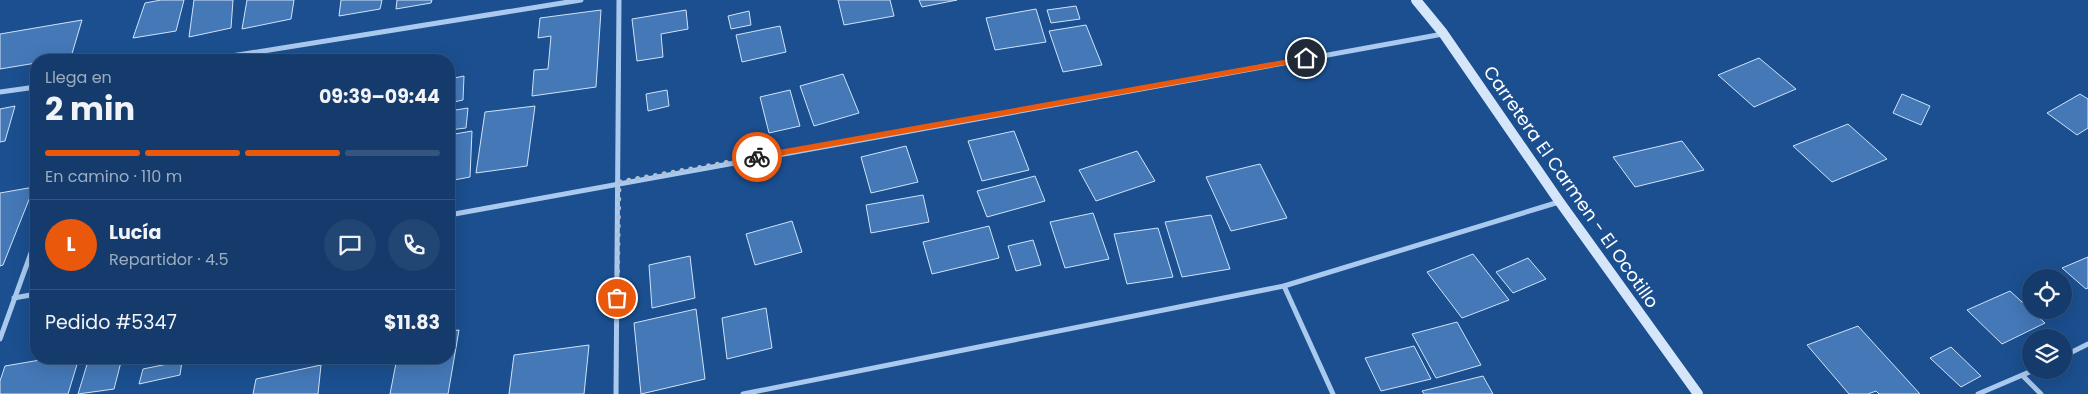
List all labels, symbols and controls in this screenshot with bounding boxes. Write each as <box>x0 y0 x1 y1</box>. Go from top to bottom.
pin <box>1285 37 1327 79</box>
icon: home <box>1292 44 1320 72</box>
street label: Carretera El Carmen - El Ocotillo <box>1478 61 1665 313</box>
text: Llega en <box>45 66 112 89</box>
text: 09:39–09:44 <box>319 83 440 110</box>
text: 2 min <box>45 86 135 131</box>
courier <box>732 132 782 182</box>
icon: bike <box>743 143 771 171</box>
text: En camino · 110 m <box>45 165 182 188</box>
text: Lucía <box>109 219 161 246</box>
button: chat <box>324 219 376 271</box>
button: phone <box>388 219 440 271</box>
text: L <box>66 231 76 258</box>
text: Repartidor · 4.5 <box>109 248 228 271</box>
map controls <box>2022 269 2072 379</box>
button: locate <box>2022 269 2072 319</box>
pin <box>596 277 638 319</box>
icon: bag <box>603 284 631 312</box>
text: Pedido #5347 <box>45 309 177 336</box>
text: $11.83 <box>384 309 440 336</box>
button: layers <box>2022 329 2072 379</box>

